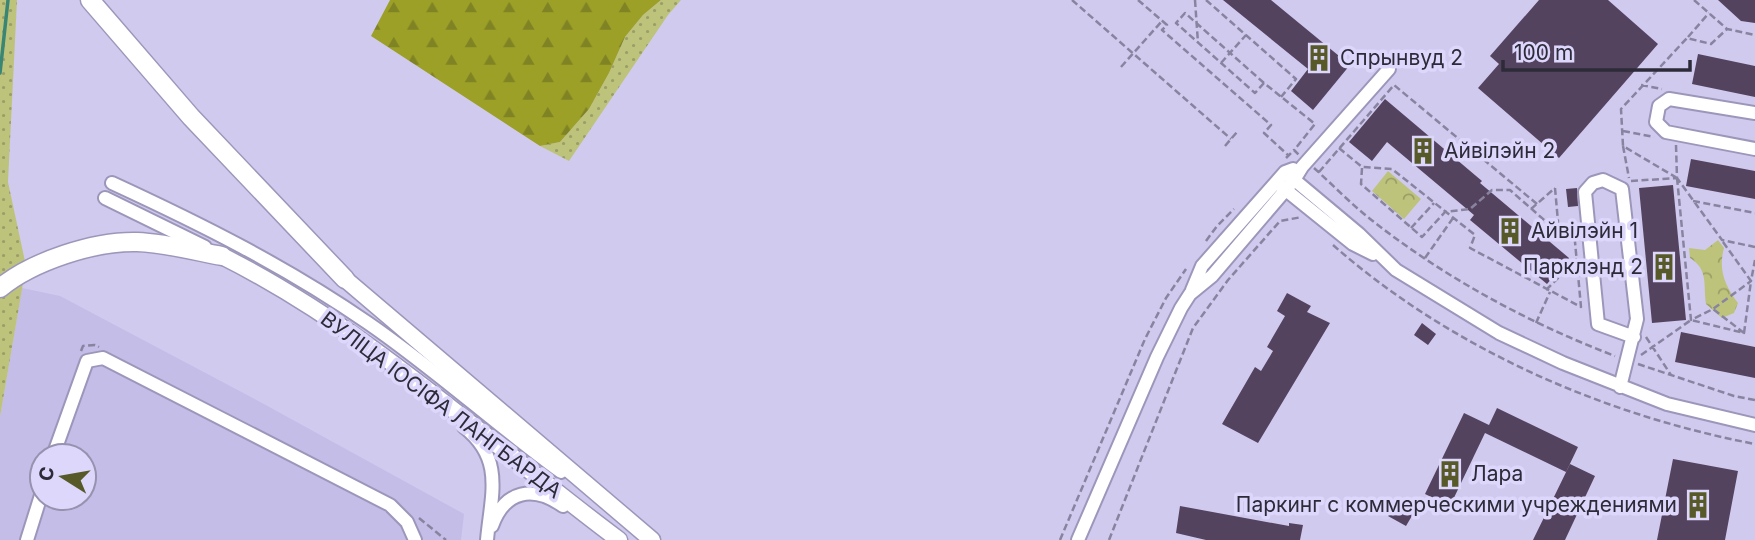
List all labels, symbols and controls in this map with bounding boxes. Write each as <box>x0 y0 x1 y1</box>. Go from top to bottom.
scale bar <box>1503 28 1690 72</box>
text: 100 m <box>1514 40 1573 65</box>
building icon: Спрынвуд 2 <box>1304 43 1334 73</box>
place label: Спрынвуд 2 <box>1340 45 1463 70</box>
building icon: Айвілэйн 2 <box>1408 136 1438 166</box>
place label: Айвілэйн 2 <box>1444 138 1555 163</box>
building icon: Айвілэйн 1 <box>1495 216 1525 246</box>
place label: Айвілэйн 1 <box>1531 218 1638 243</box>
building icon: Парклэнд 2 <box>1649 252 1679 282</box>
place label: Парклэнд 2 <box>1523 254 1643 279</box>
street label: ВУЛІЦА ІОСІФА ЛАНГБАРДА <box>316 306 566 503</box>
north arrow <box>28 442 98 512</box>
building icon: Лара <box>1435 459 1465 489</box>
place label: Лара <box>1471 461 1523 486</box>
text: С <box>34 465 59 483</box>
building icon: Паркинг с коммерческими учреждениями <box>1683 490 1713 520</box>
place label: Паркинг с коммерческими учреждениями <box>1236 492 1677 517</box>

